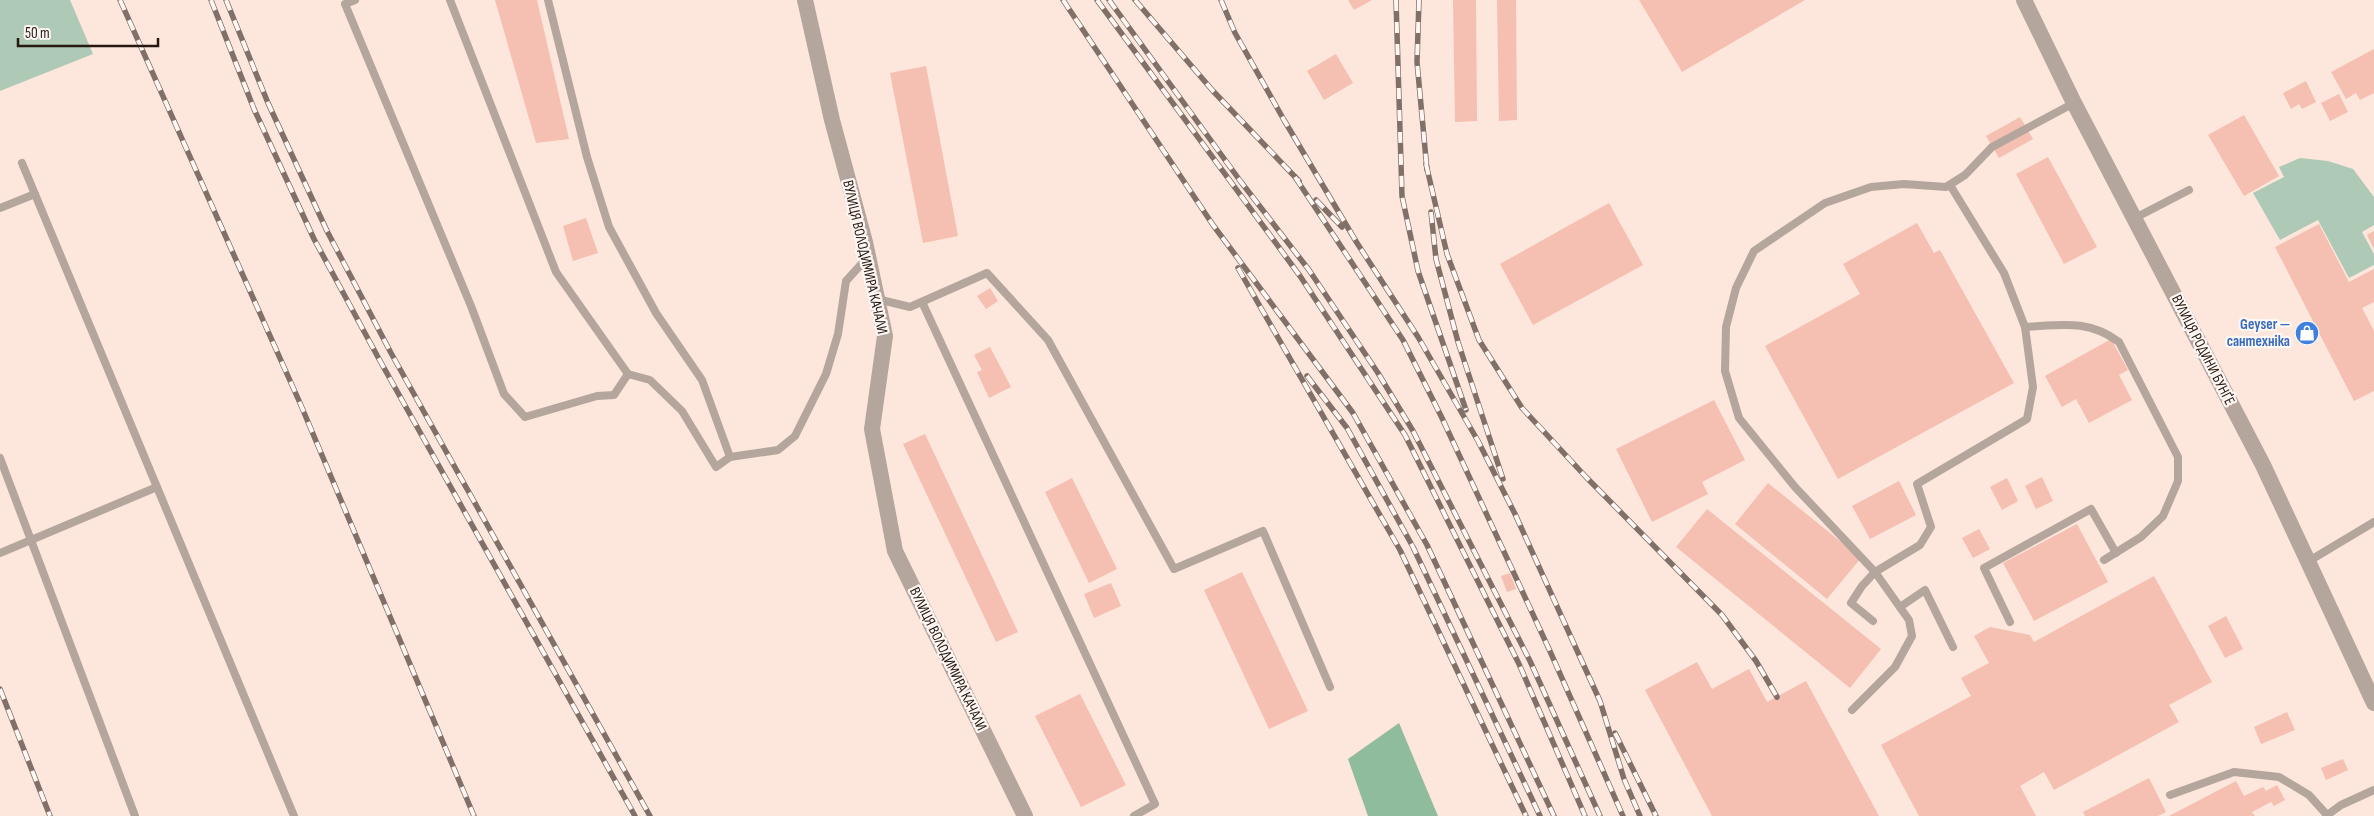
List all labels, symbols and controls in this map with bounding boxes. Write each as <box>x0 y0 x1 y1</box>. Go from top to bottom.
scale bar <box>18 15 158 47</box>
text: 50 m <box>25 24 50 43</box>
street label: ВУЛИЦЯ ВОЛОДИМИРА КАЧАЛИ <box>838 178 892 336</box>
street label: ВУЛИЦЯ РОДИНИ БУНҐЕ <box>2167 292 2239 408</box>
place label: Geyser — сантехніка <box>2227 315 2290 351</box>
shop icon: Geyser — сантехніка <box>2294 320 2320 346</box>
street label: ВУЛИЦЯ ВОЛОДИМИРА КАЧАЛИ <box>905 584 991 734</box>

